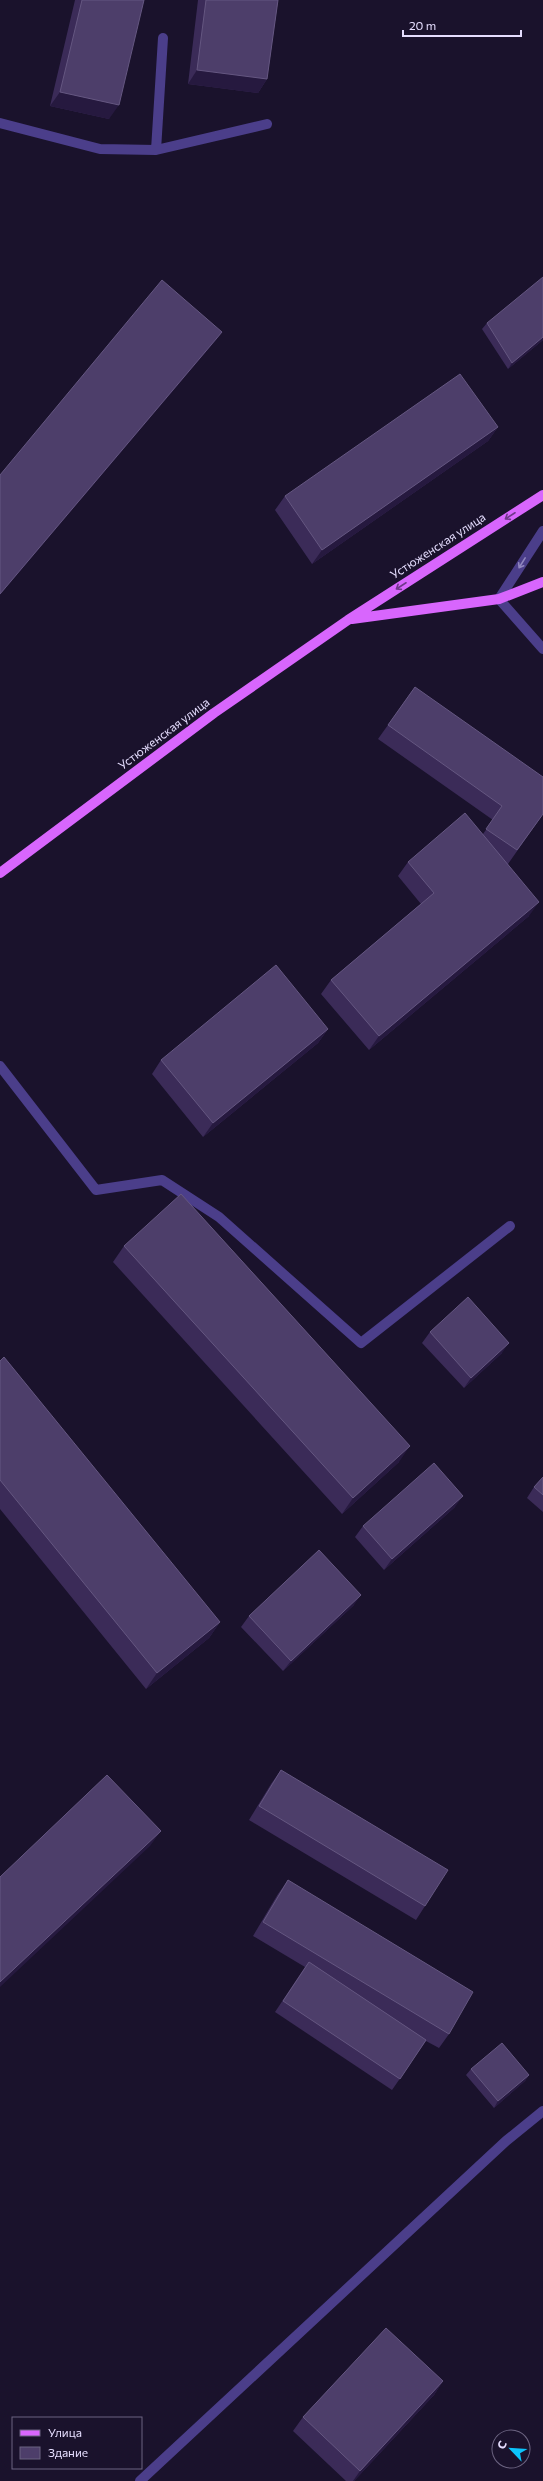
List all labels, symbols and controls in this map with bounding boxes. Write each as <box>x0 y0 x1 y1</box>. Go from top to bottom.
scale bar <box>403 12 521 38</box>
text: 20 m <box>409 18 436 32</box>
street label: Устюженская улица <box>387 509 488 581</box>
one-way arrow <box>504 512 516 520</box>
one-way arrow <box>518 558 526 569</box>
one-way arrow <box>396 582 407 590</box>
street label: Устюженская улица <box>115 694 212 772</box>
legend <box>12 2417 142 2469</box>
text: Улица <box>48 2425 82 2439</box>
north arrow <box>491 2429 531 2469</box>
text: С <box>494 2438 509 2451</box>
text: Здание <box>48 2445 88 2459</box>

